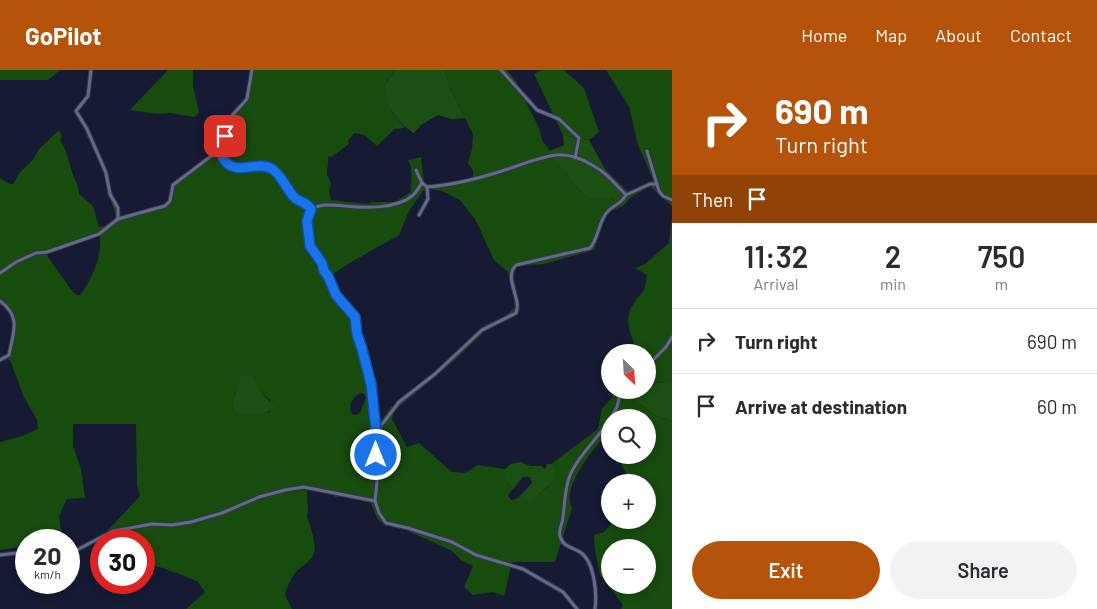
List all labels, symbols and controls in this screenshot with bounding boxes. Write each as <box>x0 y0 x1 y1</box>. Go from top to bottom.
text: GoPilot <box>25 21 102 50</box>
text: Home <box>801 24 847 46</box>
text: Map <box>875 24 907 46</box>
text: About <box>935 24 982 46</box>
text: Contact <box>1010 24 1072 46</box>
text: 690 m <box>775 89 869 131</box>
icon: right <box>692 90 757 155</box>
pin <box>204 115 246 157</box>
icon: arrive <box>211 122 239 150</box>
text: Turn right <box>775 131 868 157</box>
icon: arrive <box>743 185 771 213</box>
text: Then <box>692 188 733 211</box>
text: 11:32 <box>744 238 808 274</box>
text: 2 <box>885 238 901 274</box>
text: 750 <box>978 238 1025 274</box>
text: Arrival <box>754 274 798 293</box>
text: min <box>880 274 906 293</box>
text: m <box>995 274 1008 293</box>
icon: right <box>692 327 720 355</box>
text: Turn right <box>735 330 817 353</box>
text: 690 m <box>1027 330 1077 353</box>
north arrow <box>601 344 656 399</box>
map controls <box>601 344 656 594</box>
icon: arrive <box>692 392 720 420</box>
text: Arrive at destination <box>735 395 907 418</box>
text: 60 m <box>1037 395 1077 418</box>
button: search <box>601 409 656 464</box>
position arrow <box>349 428 401 480</box>
button: + <box>601 474 656 529</box>
speed limit sign: 30 <box>90 529 155 594</box>
button: − <box>601 539 656 594</box>
text: 20 <box>33 540 62 570</box>
button: Exit <box>692 541 880 599</box>
button: Share <box>890 541 1077 599</box>
text: km/h <box>34 567 61 581</box>

